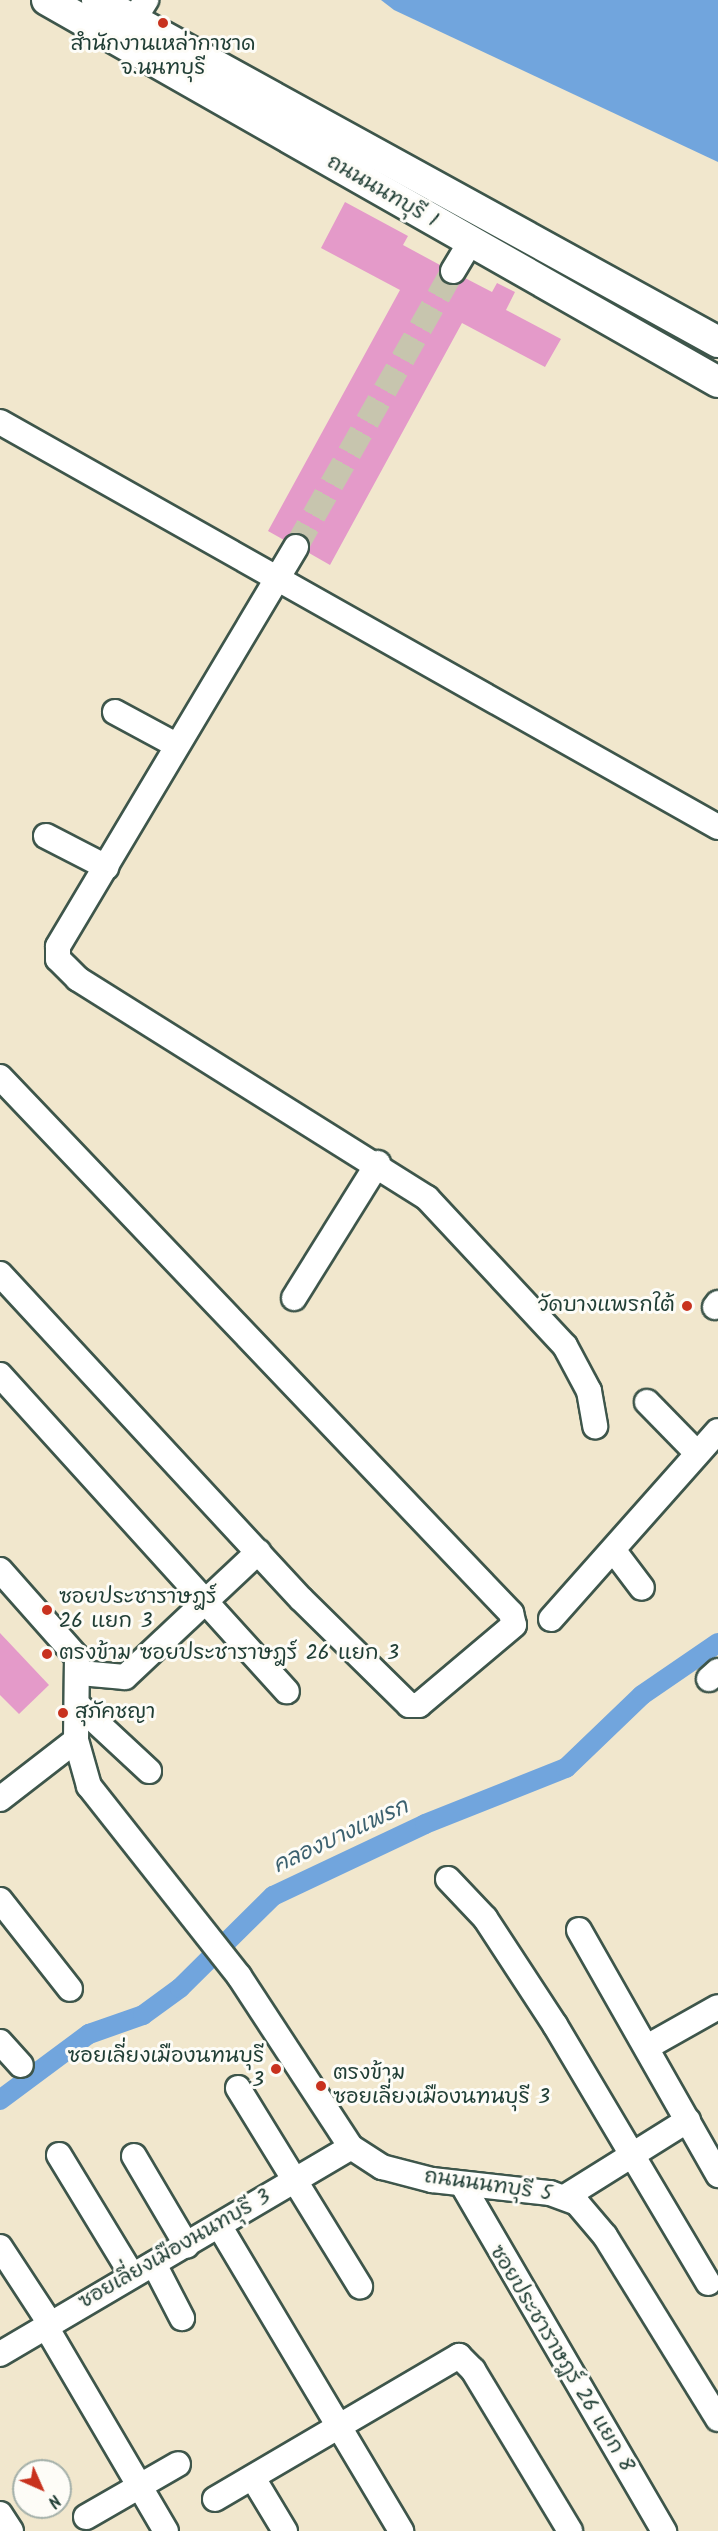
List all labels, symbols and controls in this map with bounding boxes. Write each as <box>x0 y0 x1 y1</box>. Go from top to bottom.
marker: สำนักงานเหล่ากาชาด จ.นนทบุรี <box>156 16 170 30</box>
place label: สำนักงานเหล่ากาชาด จ.นนทบุรี <box>71 32 255 82</box>
street label: ถนนนนทบุรี 1 <box>322 150 442 234</box>
place label: วัดบางแพรกใต้ <box>538 1293 675 1319</box>
marker: วัดบางแพรกใต้ <box>680 1299 694 1313</box>
place label: ซอยประชาราษฎร์ 26 แยก 3 <box>59 1585 217 1635</box>
marker: ซอยประชาราษฎร์ 26 แยก 3 <box>40 1603 54 1617</box>
place label: ตรงข้าม ซอยประชาราษฎร์ 26 แยก 3 <box>59 1641 399 1667</box>
marker: ตรงข้าม ซอยประชาราษฎร์ 26 แยก 3 <box>40 1647 54 1661</box>
place label: สุภัคชญา <box>75 1700 155 1726</box>
marker: สุภัคชญา <box>56 1706 70 1720</box>
water label: คลองบางแพรก <box>269 1794 413 1880</box>
place label: ซอยเลี่ยงเมืองนทนบุรี 3 <box>67 2044 264 2094</box>
place label: ตรงข้าม ซอยเลี่ยงเมืองนทนบุรี 3 <box>333 2061 550 2111</box>
marker: ซอยเลี่ยงเมืองนทนบุรี 3 <box>269 2062 283 2076</box>
marker: ตรงข้าม ซอยเลี่ยงเมืองนทนบุรี 3 <box>314 2079 328 2093</box>
street label: ถนนนนทบุรี 5 <box>423 2165 553 2207</box>
street label: ซอยเลี่ยงเมืองนนทบุรี 3 <box>74 2185 276 2315</box>
street label: ซอยประชาราษฎร์ 26 แยก 8 <box>483 2241 639 2477</box>
north arrow <box>12 2459 72 2519</box>
text: N <box>41 2488 66 2513</box>

